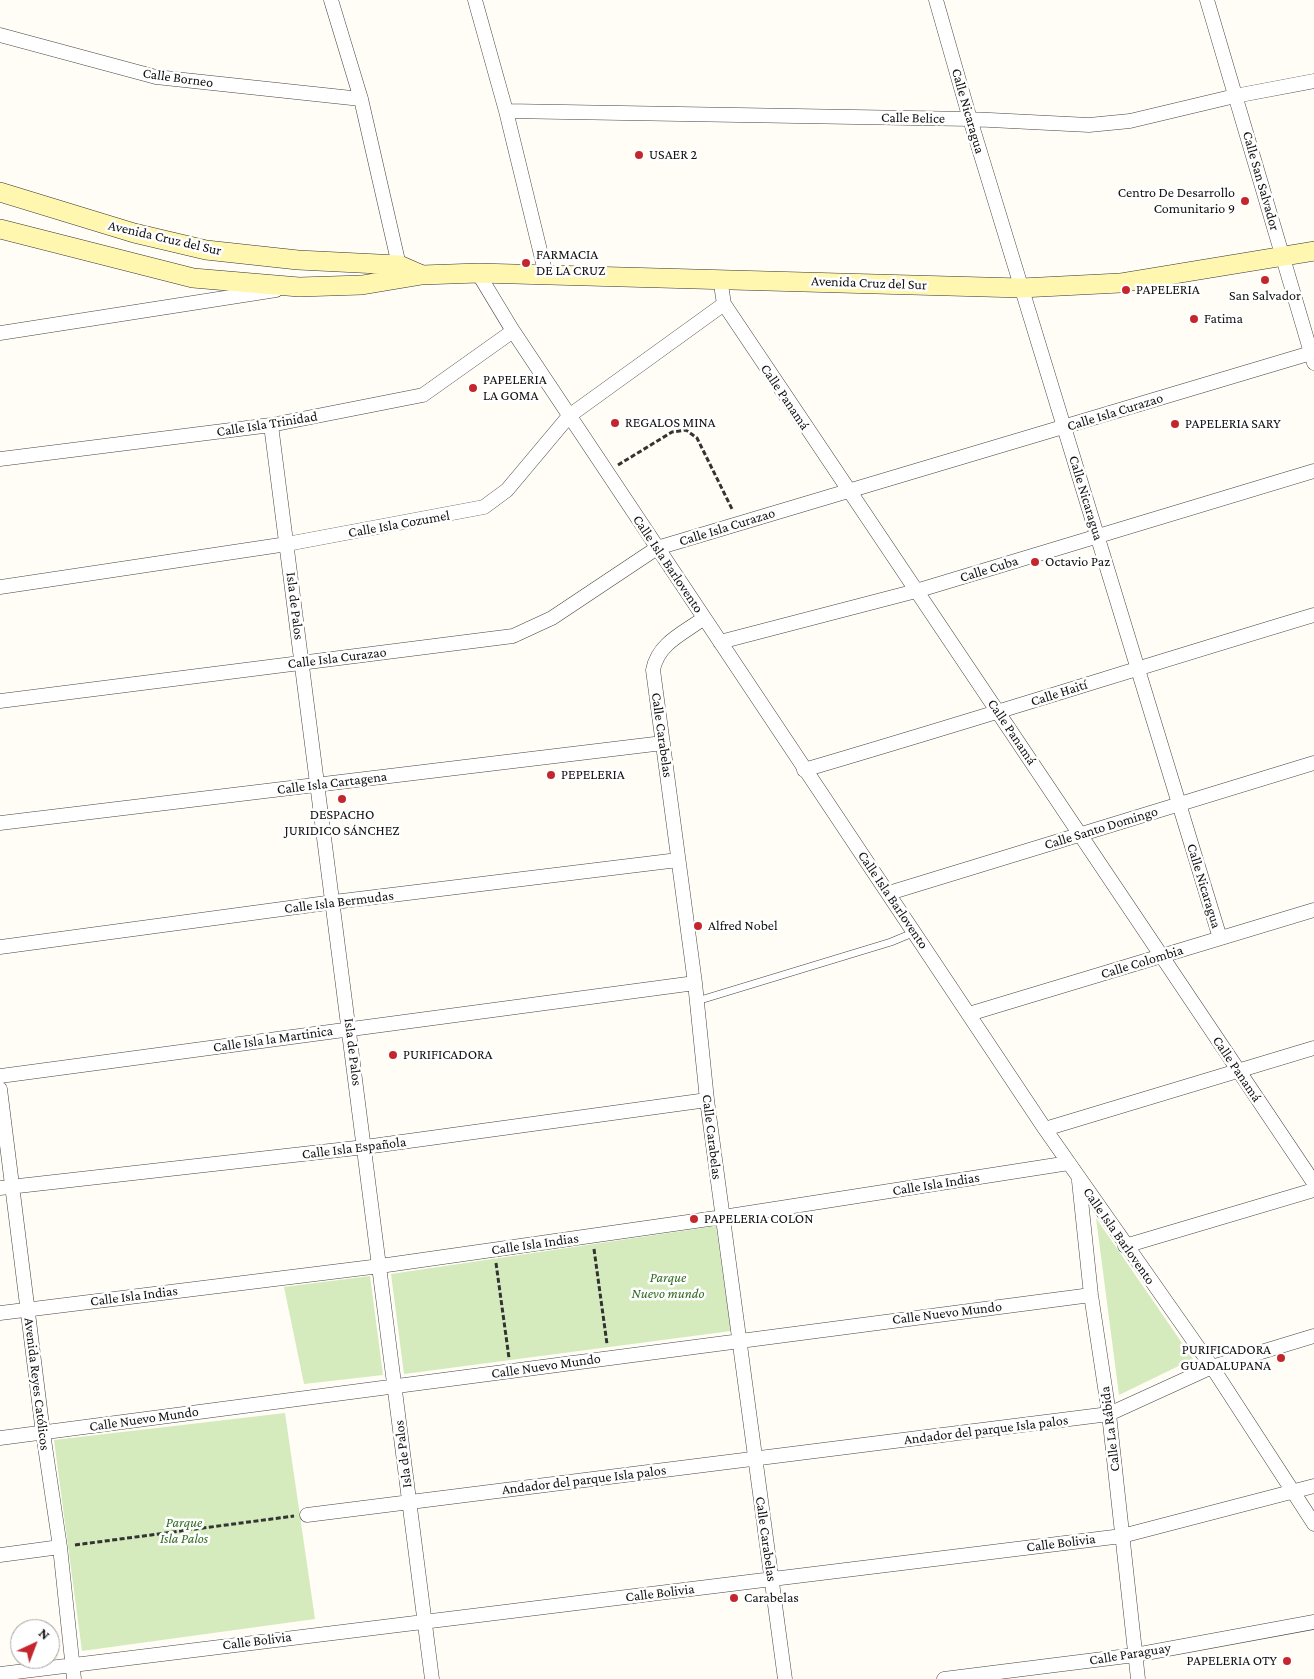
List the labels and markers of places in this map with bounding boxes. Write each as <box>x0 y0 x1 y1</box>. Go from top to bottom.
place label: USAER 2 <box>649 147 697 163</box>
marker: USAER 2 <box>633 149 645 161</box>
place label: Centro De Desarrollo Comunitario 9 <box>1118 185 1235 218</box>
marker: Centro De Desarrollo Comunitario 9 <box>1239 195 1251 207</box>
place label: FARMACIA DE LA CRUZ <box>536 247 605 280</box>
marker: FARMACIA DE LA CRUZ <box>520 257 532 269</box>
marker: San Salvador <box>1259 274 1271 286</box>
place label: PAPELERIA <box>1136 282 1200 298</box>
marker: PAPELERIA <box>1120 284 1132 296</box>
place label: San Salvador <box>1229 288 1301 304</box>
place label: Fatima <box>1204 311 1243 327</box>
marker: Fatima <box>1188 313 1200 325</box>
place label: PAPELERIA LA GOMA <box>483 372 547 404</box>
marker: PAPELERIA LA GOMA <box>467 382 479 394</box>
place label: REGALOS MINA <box>625 415 716 431</box>
place label: PAPELERIA SARY <box>1185 416 1281 432</box>
marker: REGALOS MINA <box>609 417 621 429</box>
marker: PAPELERIA SARY <box>1169 418 1181 430</box>
place label: Octavio Paz <box>1045 554 1110 570</box>
marker: Octavio Paz <box>1029 556 1041 568</box>
place label: PEPELERIA <box>561 767 625 783</box>
marker: PEPELERIA <box>545 769 557 781</box>
marker: DESPACHO JURIDICO SÁNCHEZ <box>336 793 348 805</box>
place label: DESPACHO JURIDICO SÁNCHEZ <box>285 807 399 840</box>
place label: Alfred Nobel <box>708 918 778 934</box>
marker: Alfred Nobel <box>692 920 704 932</box>
place label: PURIFICADORA <box>403 1047 492 1063</box>
marker: PURIFICADORA <box>387 1049 399 1061</box>
place label: PAPELERIA COLON <box>704 1211 813 1227</box>
marker: PAPELERIA COLON <box>688 1213 700 1225</box>
place label: PURIFICADORA GUADALUPANA <box>1180 1342 1271 1374</box>
marker: PURIFICADORA GUADALUPANA <box>1275 1352 1287 1364</box>
place label: Carabelas <box>744 1590 799 1606</box>
marker: Carabelas <box>728 1592 740 1604</box>
place label: PAPELERIA OTY <box>1186 1653 1277 1669</box>
marker: PAPELERIA OTY <box>1281 1655 1293 1667</box>

